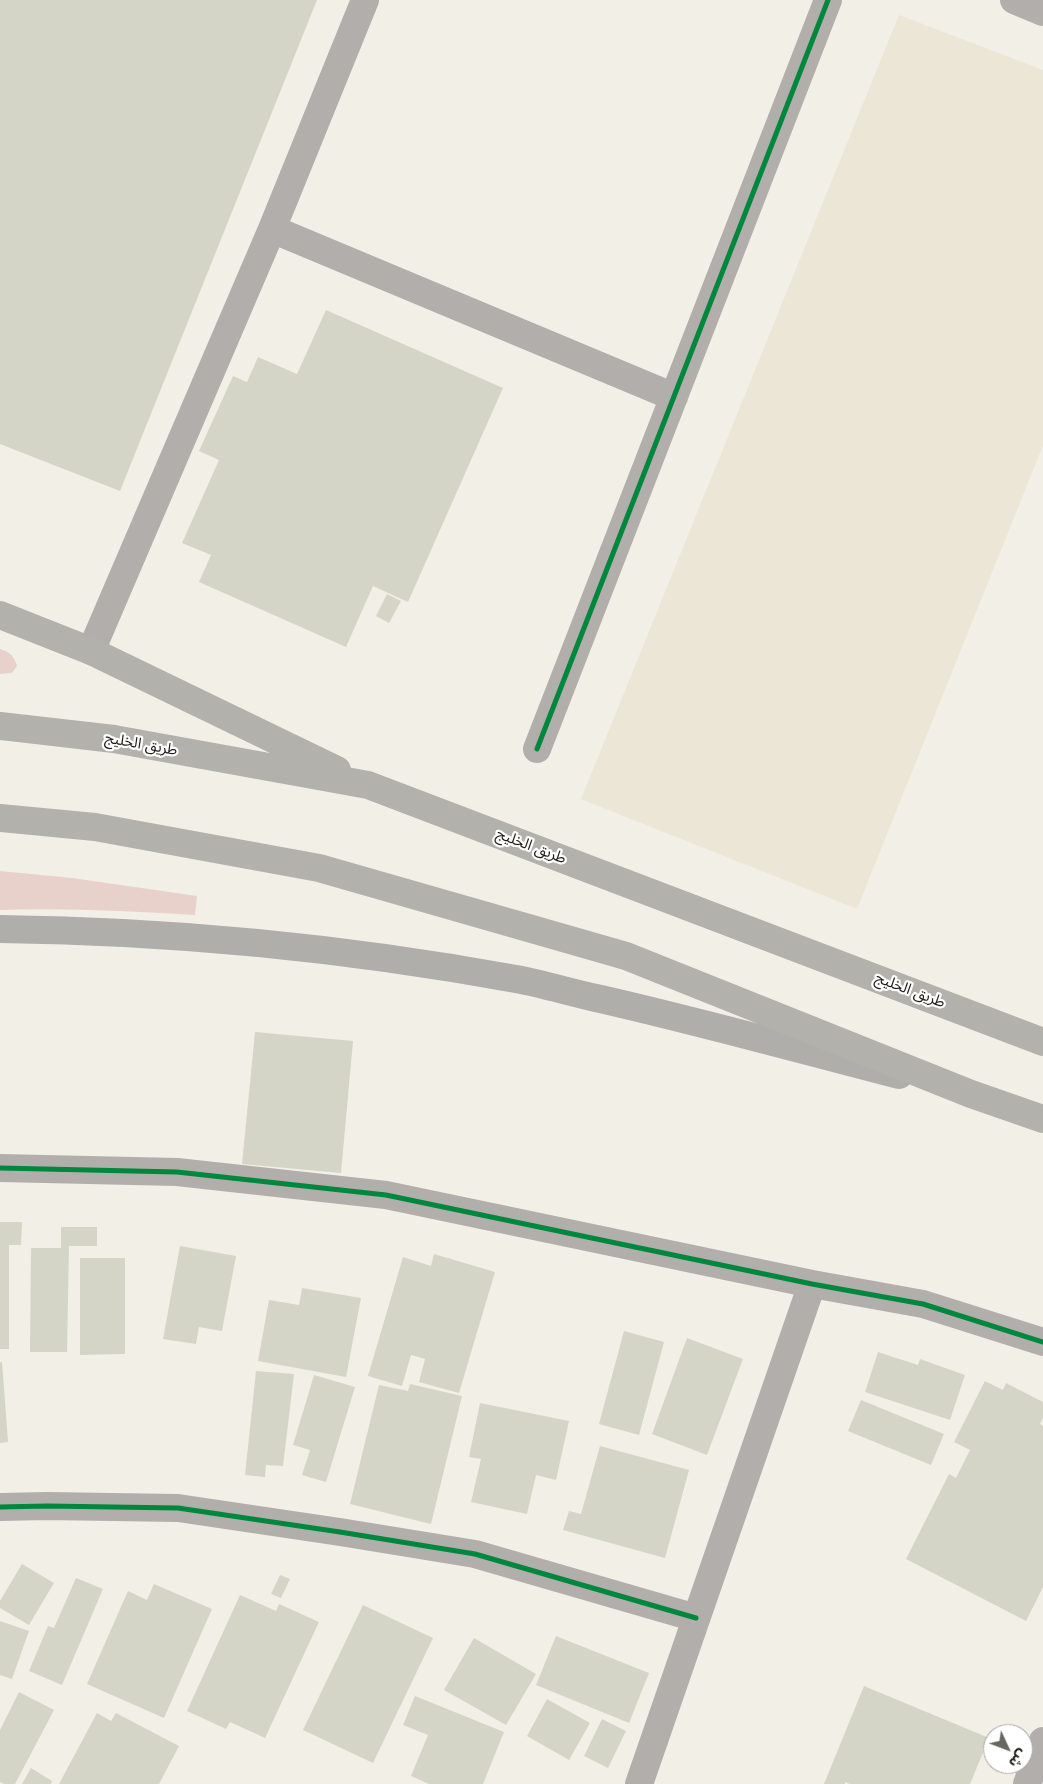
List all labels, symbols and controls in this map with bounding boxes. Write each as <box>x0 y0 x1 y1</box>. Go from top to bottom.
street label: طريق الخليج <box>103 730 179 760</box>
street label: طريق الخليج <box>493 825 569 869</box>
street label: طريق الخليج <box>872 969 948 1013</box>
north arrow <box>983 1724 1033 1774</box>
text: ش <box>1004 1745 1032 1772</box>

